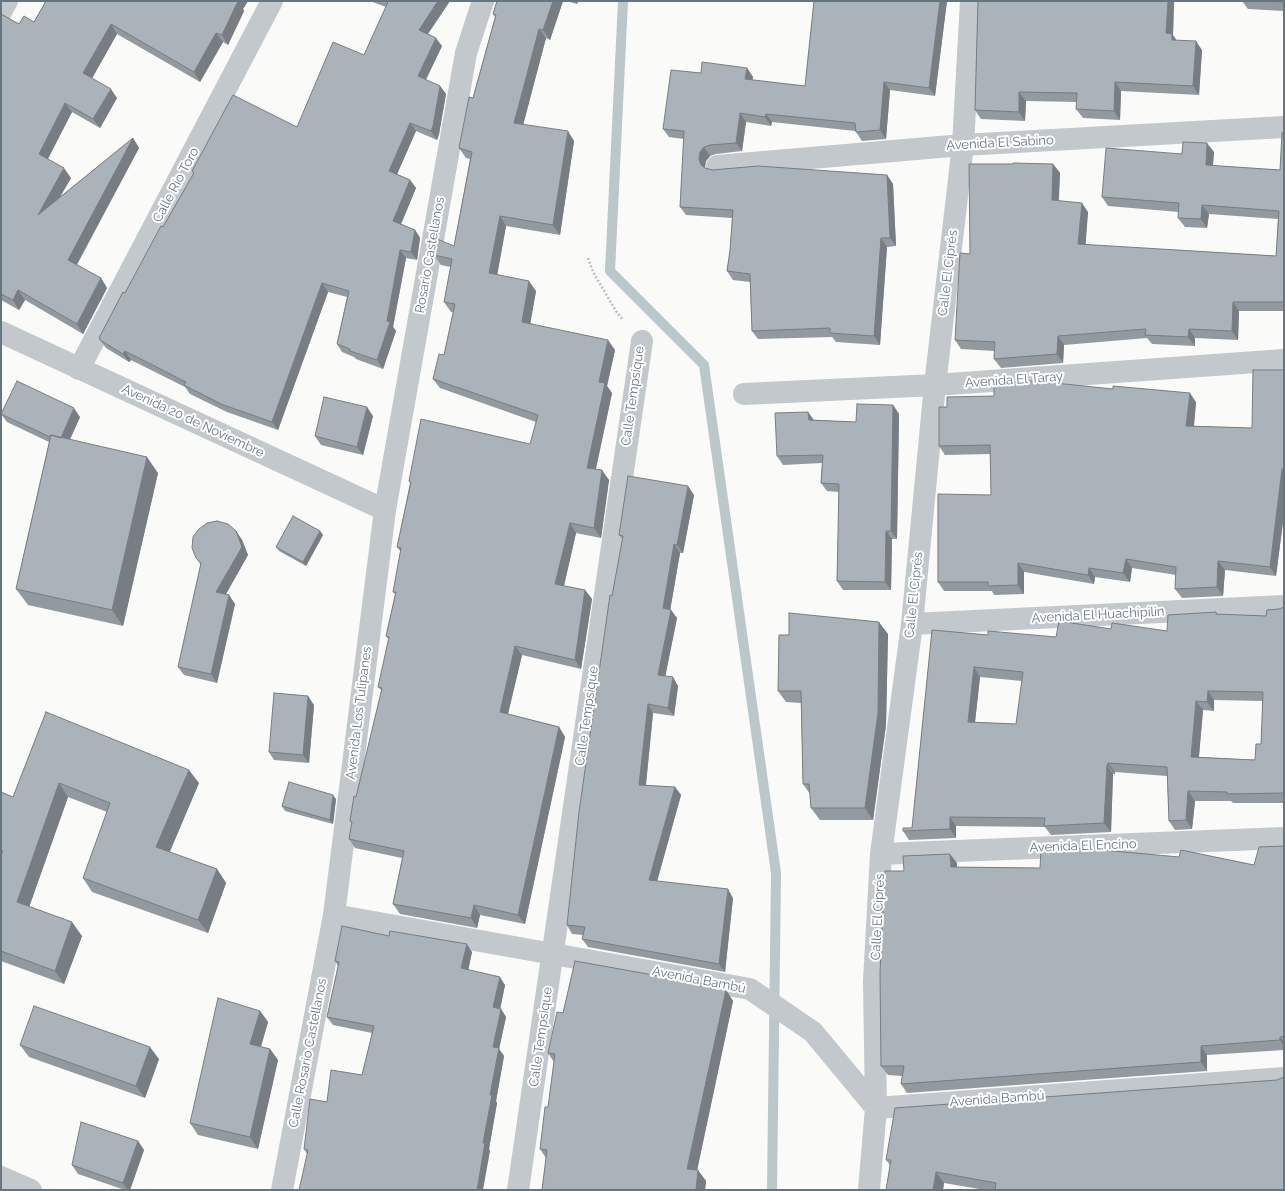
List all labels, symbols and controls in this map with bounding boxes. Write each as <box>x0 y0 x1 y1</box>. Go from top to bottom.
street label: Avenida El Sabino <box>946 132 1054 154</box>
street label: Calle Río Toro <box>150 145 202 225</box>
street label: Rosario Castellanos <box>412 196 448 314</box>
street label: Calle El Ciprés <box>935 229 961 317</box>
street label: Calle Tempsique <box>618 345 648 447</box>
street label: Avenida El Taray <box>964 369 1064 391</box>
street label: Avenida 20 de Noviembre <box>119 381 267 461</box>
street label: Calle El Ciprés <box>902 551 926 639</box>
street label: Avenida El Huachipilin <box>1031 604 1165 626</box>
street label: Avenida Los Tulipanes <box>343 646 375 780</box>
street label: Calle Tempsique <box>572 665 602 767</box>
street label: Avenida El Encino <box>1029 836 1137 856</box>
street label: Calle El Ciprés <box>868 873 888 961</box>
street label: Avenida Bambú <box>651 963 747 997</box>
street label: Calle Rosario Castellanos <box>286 977 330 1129</box>
street label: Calle Tempsique <box>526 986 556 1088</box>
street label: Avenida Bambú <box>949 1088 1045 1110</box>

